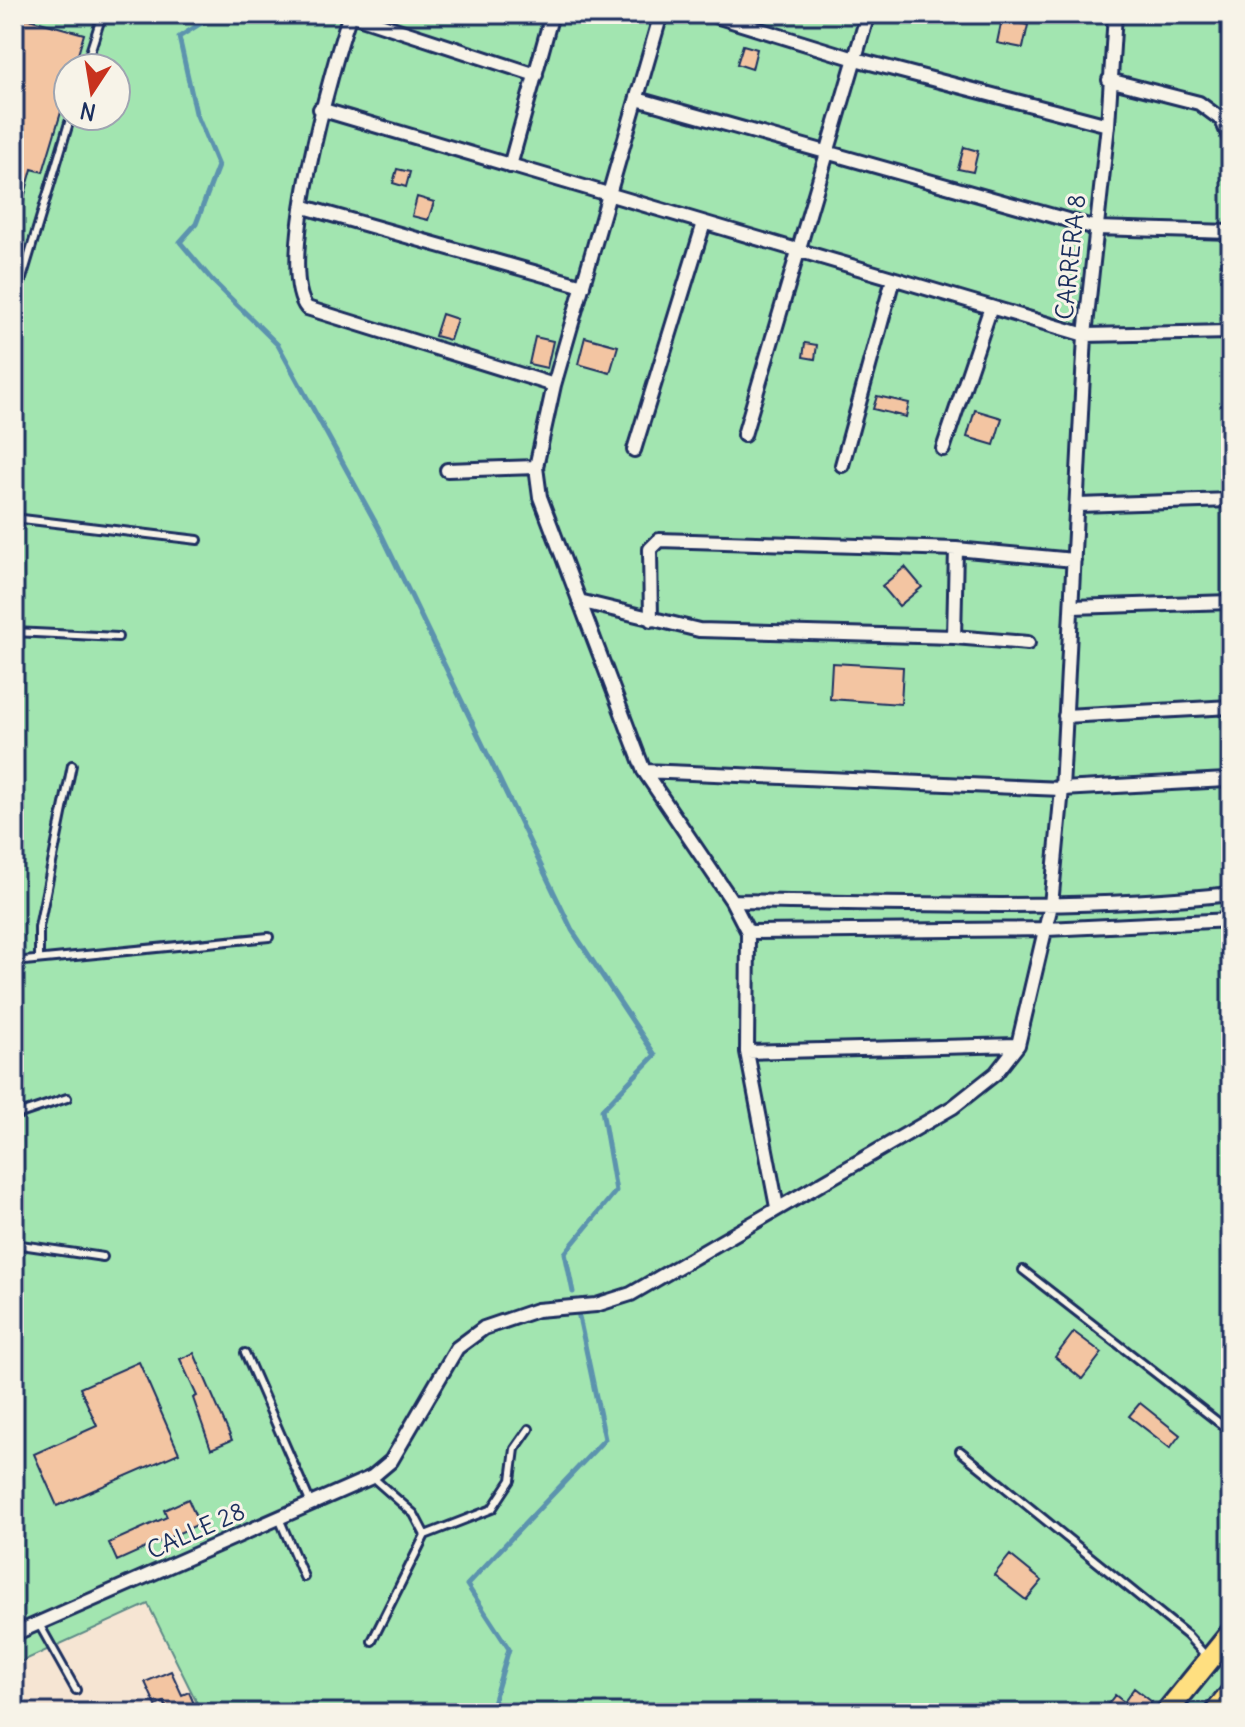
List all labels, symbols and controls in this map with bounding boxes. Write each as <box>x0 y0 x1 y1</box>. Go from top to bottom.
north arrow <box>52 52 132 132</box>
text: N <box>77 96 98 127</box>
street label: CARRERA 8 <box>1048 193 1092 321</box>
street label: CALLE 28 <box>142 1495 249 1565</box>

